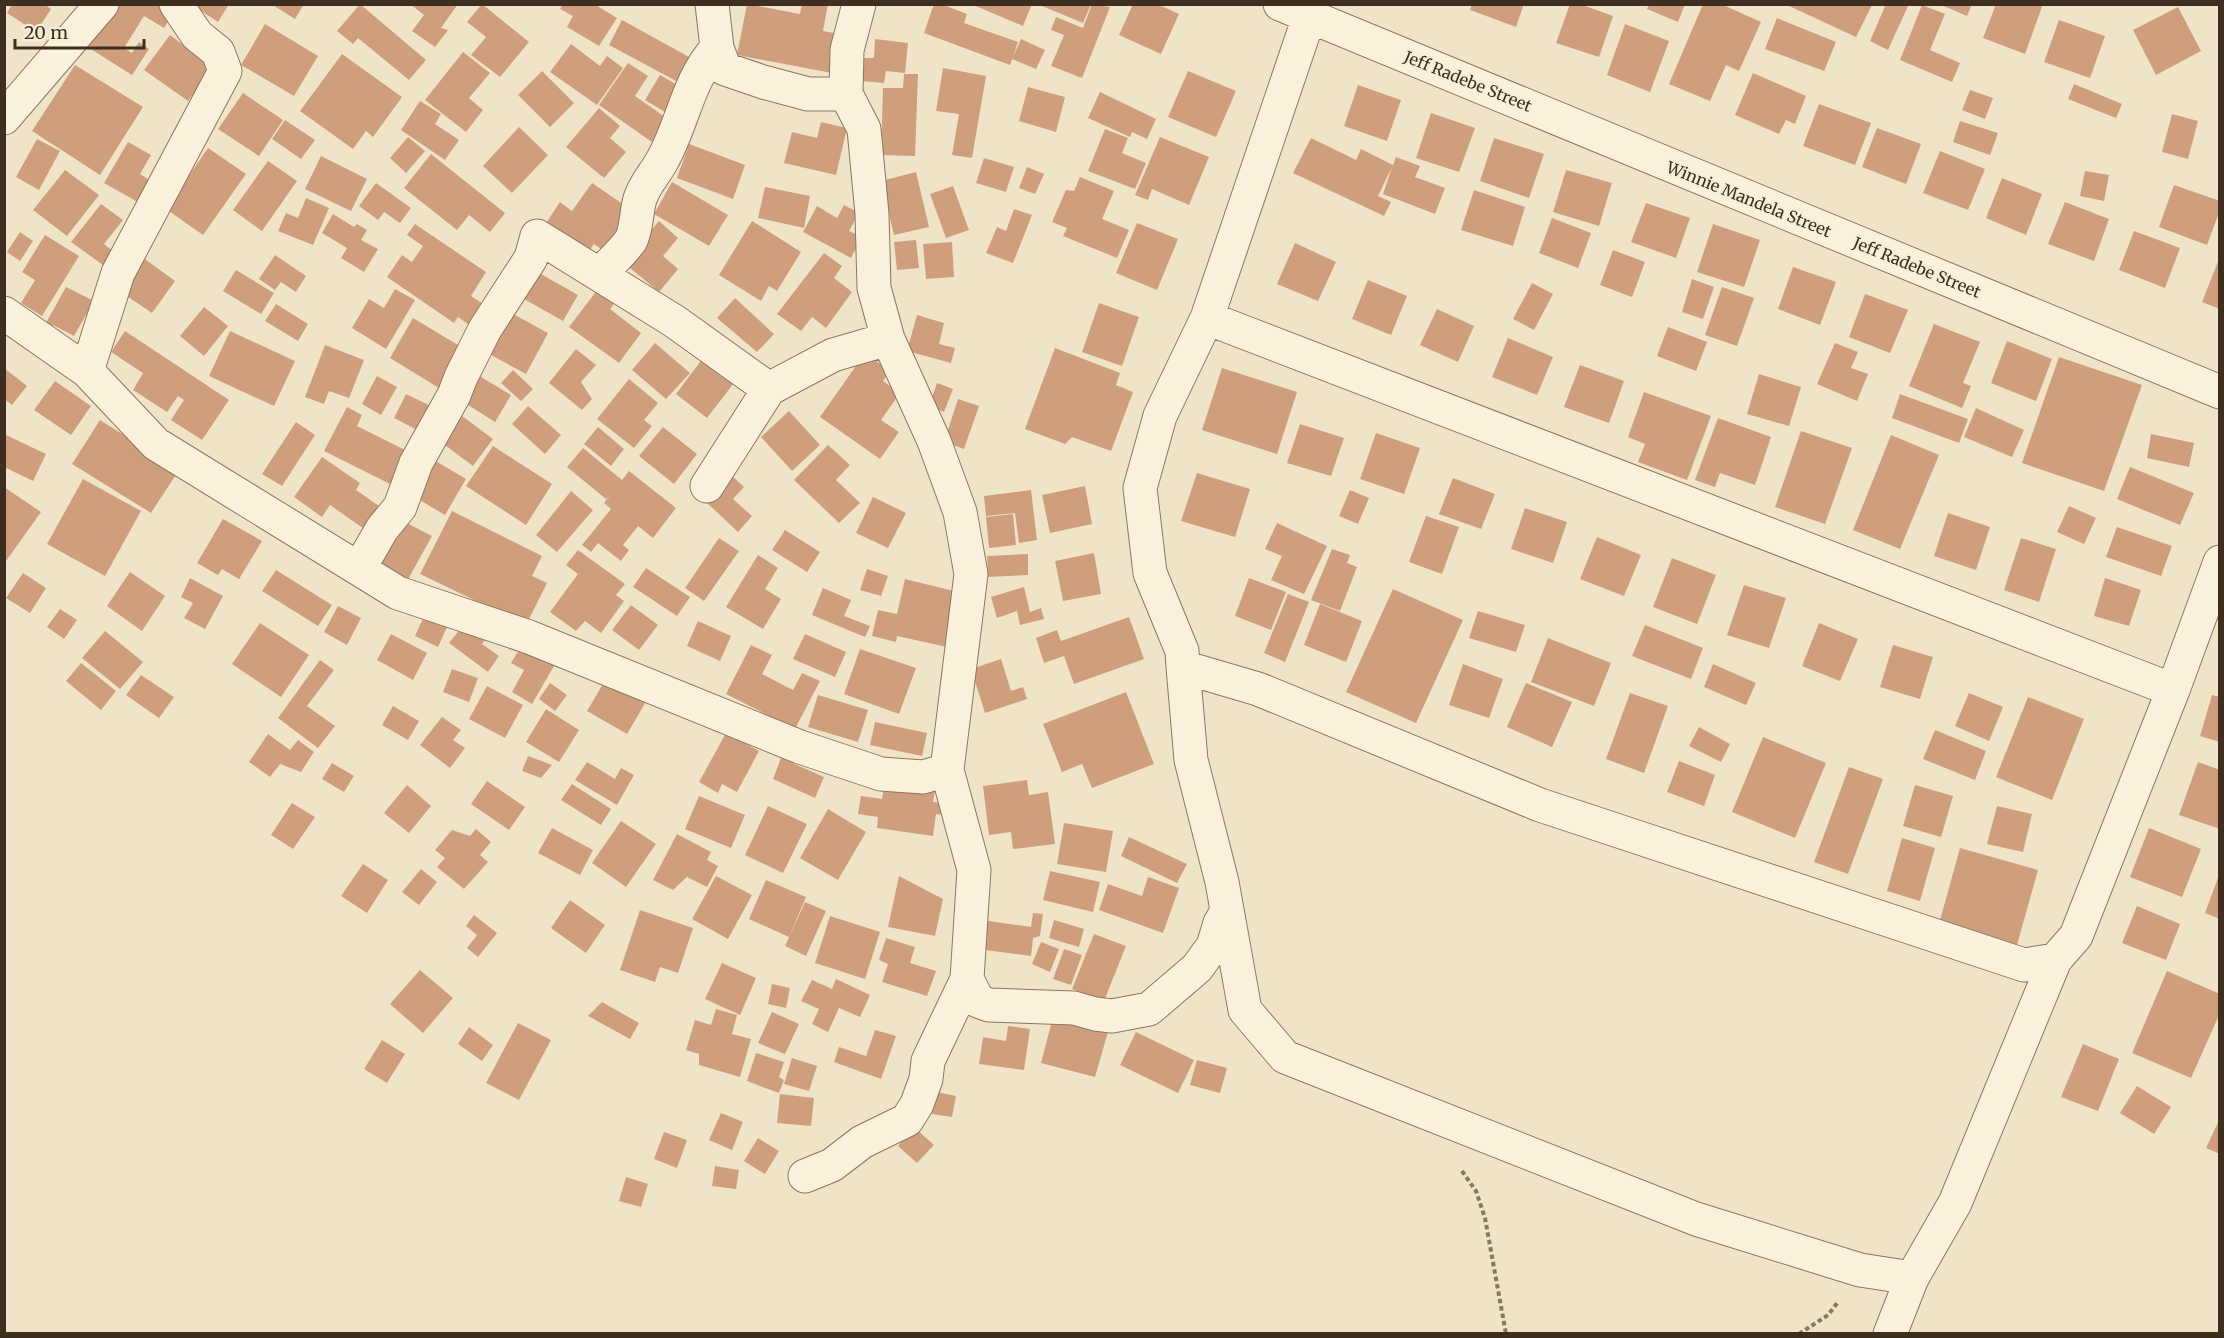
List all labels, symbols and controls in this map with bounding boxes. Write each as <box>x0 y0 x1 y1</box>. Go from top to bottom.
scale bar <box>15 12 144 50</box>
text: 20 m <box>24 21 68 44</box>
street label: Jeff Radebe Street <box>1400 46 1535 116</box>
street label: Winnie Mandela Street <box>1663 156 1835 241</box>
street label: Jeff Radebe Street <box>1849 232 1984 302</box>

